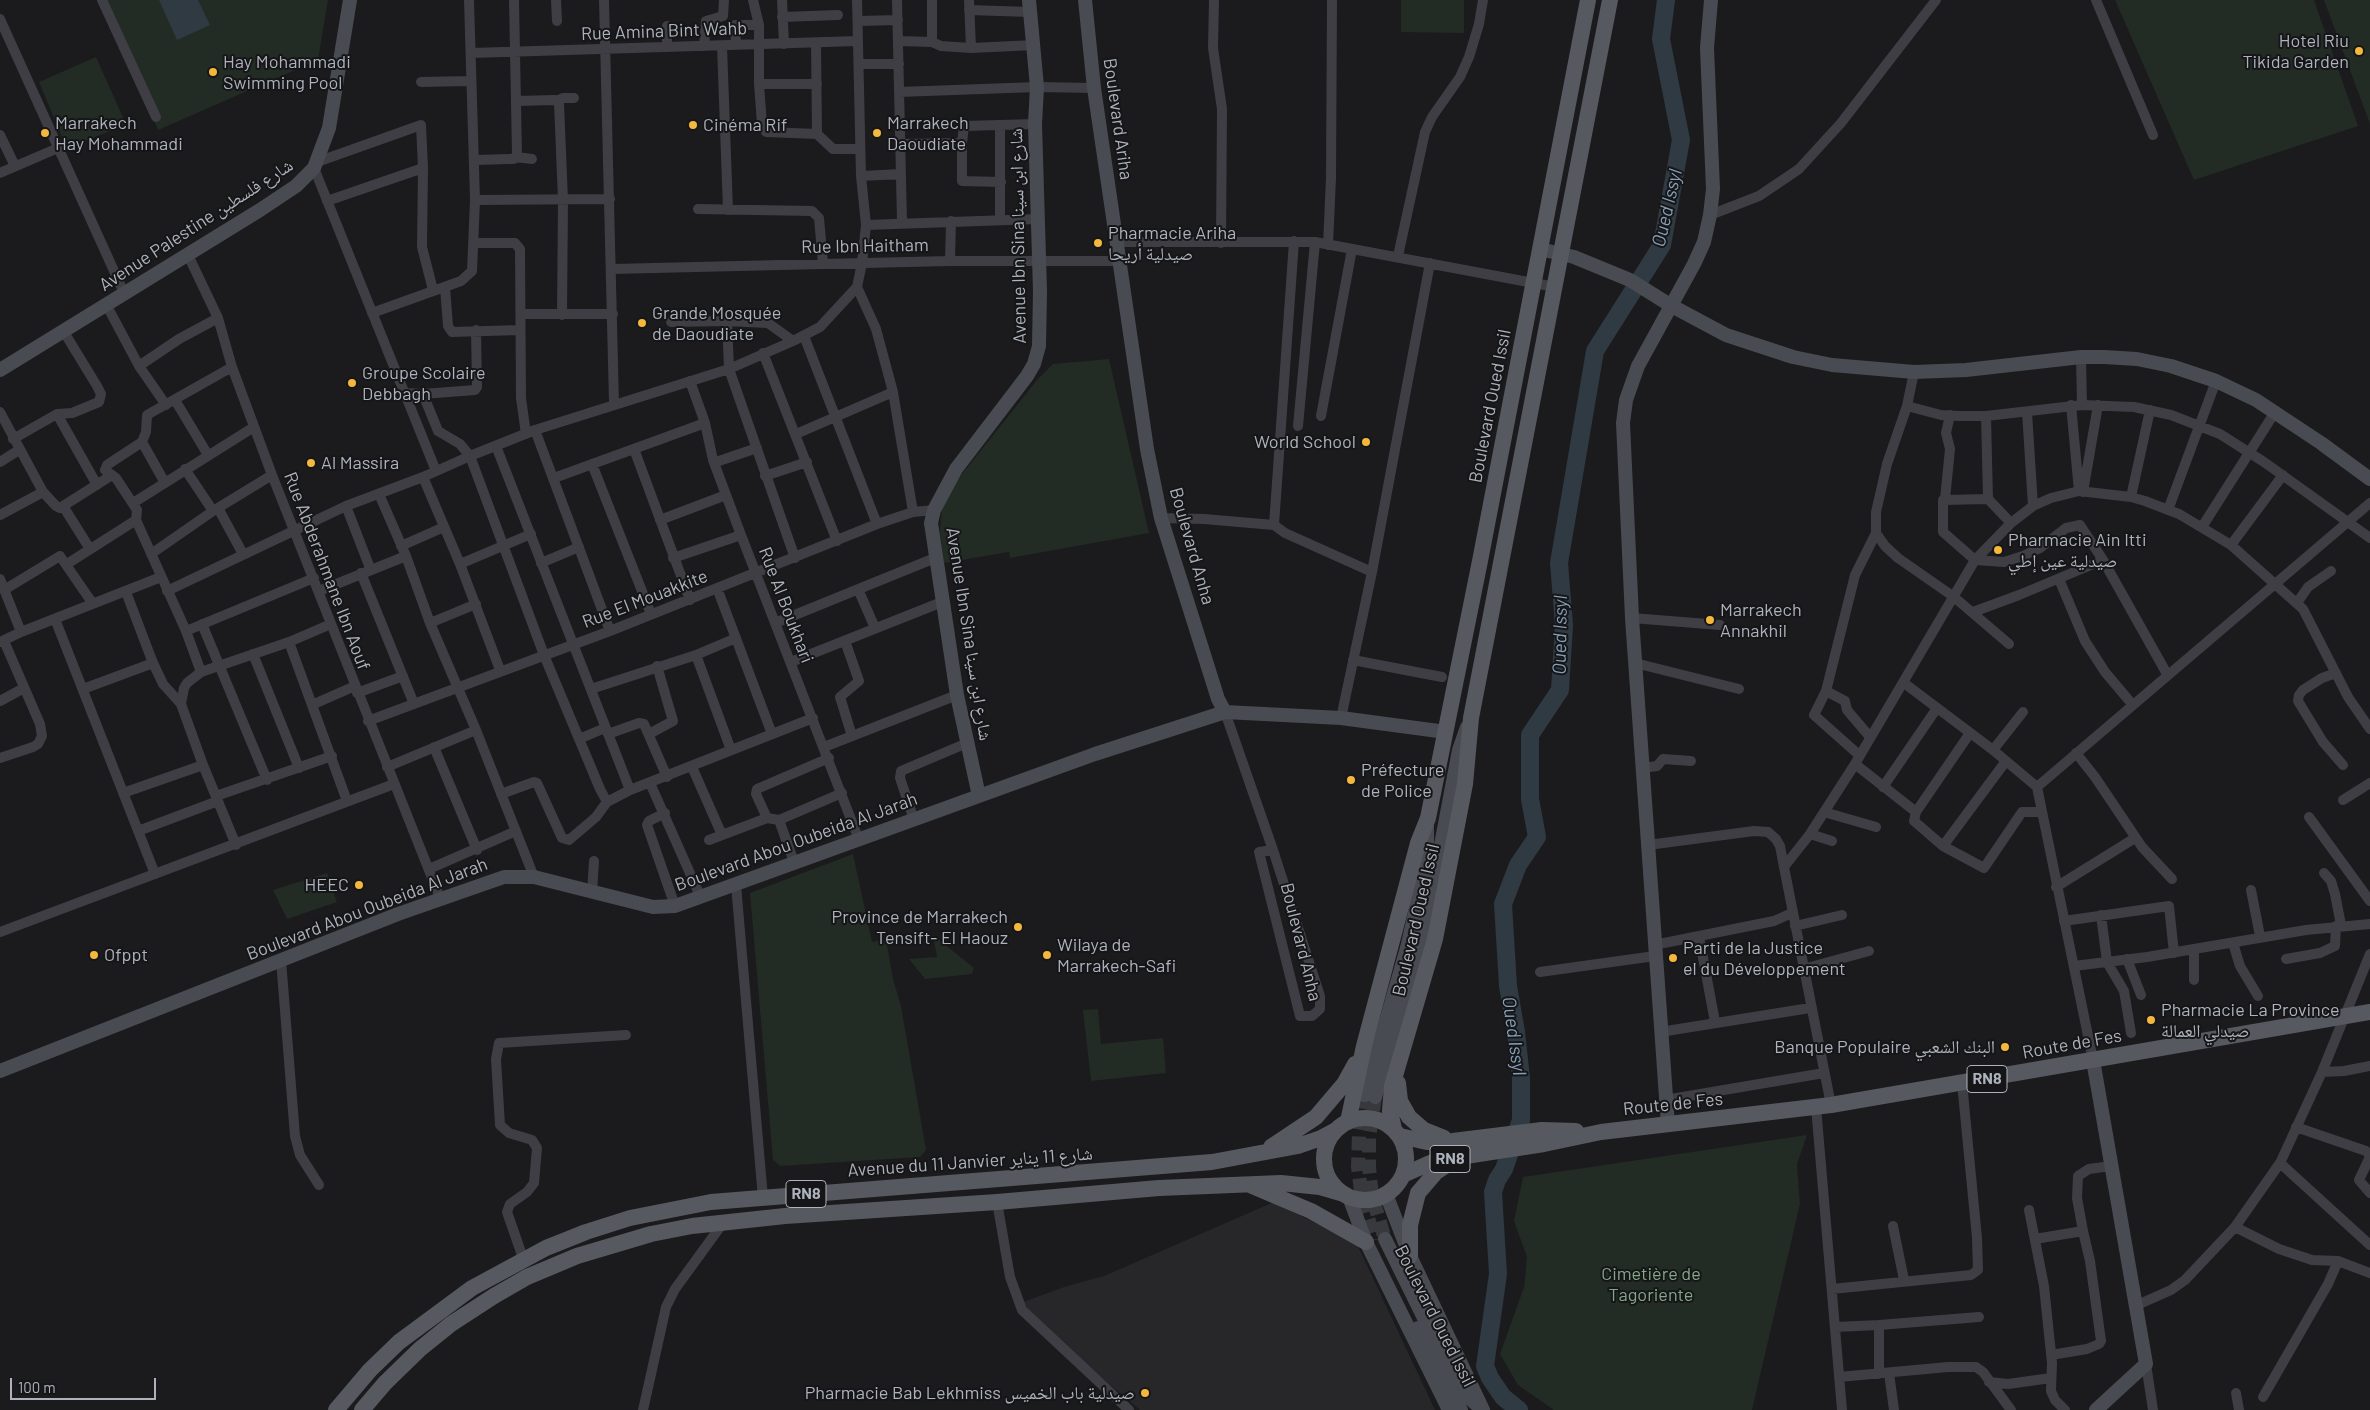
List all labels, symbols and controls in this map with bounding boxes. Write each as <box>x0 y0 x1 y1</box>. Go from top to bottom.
street label: Rue Amina Bint Wahb <box>581 17 747 45</box>
place label: Hotel Riu Tikida Garden <box>2242 30 2349 72</box>
marker: Hotel Riu Tikida Garden <box>2353 45 2365 57</box>
place label: Hay Mohammadi Swimming Pool <box>223 51 351 94</box>
street label: Boulevard Ariha <box>1099 57 1137 181</box>
marker: Hay Mohammadi Swimming Pool <box>207 66 219 78</box>
place label: Marrakech Hay Mohammadi <box>55 112 183 154</box>
place label: Marrakech Daoudiate <box>887 112 969 154</box>
place label: Cinéma Rif <box>703 114 787 136</box>
marker: Cinéma Rif <box>687 119 699 131</box>
marker: Marrakech Hay Mohammadi <box>39 127 51 139</box>
marker: Marrakech Daoudiate <box>871 127 883 139</box>
street label: Avenue Ibn Sina شارع ابن سينا <box>1005 128 1031 344</box>
street label: Avenue Palestine شارع فلسطين <box>95 154 297 296</box>
water label: Oued Issyl <box>1647 167 1687 249</box>
place label: Pharmacie Ariha صيدلية أريحا <box>1108 222 1236 264</box>
street label: Rue Ibn Haitham <box>801 234 929 258</box>
marker: Pharmacie Ariha صيدلية أريحا <box>1092 237 1104 249</box>
place label: Grande Mosquée de Daoudiate <box>652 302 781 344</box>
marker: Grande Mosquée de Daoudiate <box>636 317 648 329</box>
street label: Boulevard Oued Issil <box>1465 327 1515 485</box>
place label: Groupe Scolaire Debbagh <box>362 362 486 404</box>
marker: Groupe Scolaire Debbagh <box>346 377 358 389</box>
place label: World School <box>1254 431 1356 453</box>
marker: World School <box>1360 436 1372 448</box>
place label: Al Massira <box>321 452 399 474</box>
marker: Al Massira <box>305 457 317 469</box>
street label: Rue Abderahmane Ibn Aouf <box>279 469 375 673</box>
street label: Boulevard Anha <box>1165 485 1219 607</box>
street label: Avenue Ibn Sina شارع ابن سينا <box>941 526 997 742</box>
place label: Pharmacie Ain Itti صيدلية عين إطي <box>2008 529 2147 572</box>
street label: Rue Al Boukhari <box>754 544 818 666</box>
marker: Pharmacie Ain Itti صيدلية عين إطي <box>1992 544 2004 556</box>
street label: Rue El Mouakkite <box>579 565 711 633</box>
water label: Oued Issyl <box>1548 595 1572 675</box>
place label: Marrakech Annakhil <box>1720 599 1802 642</box>
marker: Marrakech Annakhil <box>1704 614 1716 626</box>
place label: Préfecture de Police <box>1361 759 1444 802</box>
marker: Préfecture de Police <box>1345 774 1357 786</box>
street label: Boulevard Abou Oubeida Al Jarah <box>672 788 920 896</box>
street label: Boulevard Oued Issil <box>1388 842 1444 998</box>
street label: Boulevard Abou Oubeida Al Jarah <box>243 853 491 965</box>
place label: HEEC <box>305 874 349 896</box>
marker: HEEC <box>353 879 365 891</box>
street label: Boulevard Anha <box>1276 881 1326 1003</box>
place label: Province de Marrakech Tensift- El Haouz <box>832 906 1008 949</box>
marker: Province de Marrakech Tensift- El Haouz <box>1012 921 1024 933</box>
place label: Wilaya de Marrakech-Safi <box>1057 934 1176 976</box>
place label: Parti de la Justice el du Développement <box>1683 937 1846 980</box>
place label: Ofppt <box>104 944 148 966</box>
marker: Ofppt <box>88 949 100 961</box>
marker: Wilaya de Marrakech-Safi <box>1041 949 1053 961</box>
marker: Parti de la Justice el du Développement <box>1667 952 1679 964</box>
water label: Oued Issyl <box>1497 995 1531 1077</box>
place label: Pharmacie La Province صيدلي العمالة <box>2161 999 2340 1042</box>
marker: Pharmacie La Province صيدلي العمالة <box>2145 1014 2157 1026</box>
street label: Route de Fes <box>2021 1025 2123 1063</box>
place label: Banque Populaire البنك الشعبي <box>1774 1036 1995 1058</box>
marker: Banque Populaire البنك الشعبي <box>1999 1041 2011 1053</box>
road number: RN8 <box>1967 1066 2007 1092</box>
street label: Route de Fes <box>1622 1088 1724 1120</box>
street label: Avenue du 11 Janvier شارع 11 يناير <box>847 1143 1093 1181</box>
road number: RN8 <box>1430 1146 1470 1172</box>
road number: RN8 <box>786 1180 826 1208</box>
street label: Boulevard Oued Issil <box>1390 1242 1480 1390</box>
park label: Cimetière de Tagoriente <box>1601 1263 1701 1306</box>
scale bar <box>12 1368 159 1400</box>
text: 100 m <box>18 1378 56 1396</box>
place label: Pharmacie Bab Lekhmiss صيدلية باب الخميس <box>805 1382 1135 1404</box>
marker: Pharmacie Bab Lekhmiss صيدلية باب الخميس <box>1139 1387 1151 1399</box>

